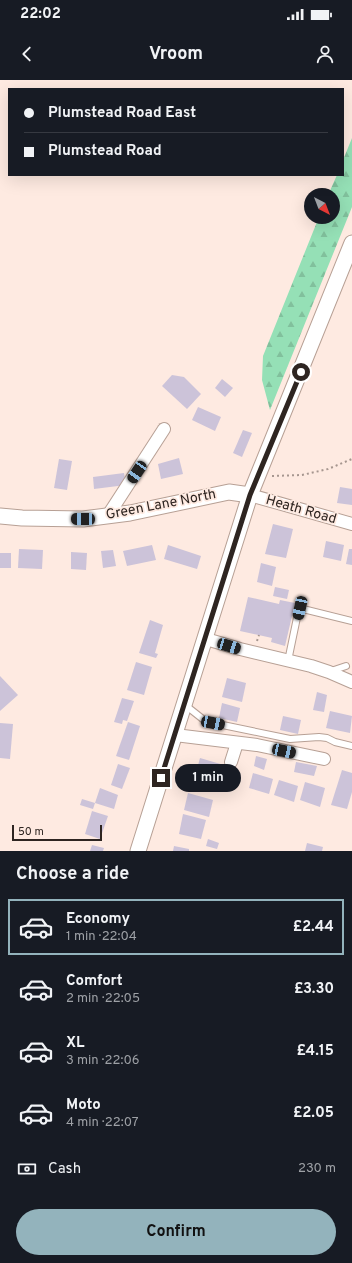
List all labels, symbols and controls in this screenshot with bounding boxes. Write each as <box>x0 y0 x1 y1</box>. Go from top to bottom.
text: 22:02 <box>20 5 61 24</box>
icon: back <box>16 43 38 65</box>
text: Vroom <box>149 43 203 66</box>
icon: person <box>314 43 336 65</box>
text: Plumstead Road East <box>48 104 196 123</box>
text: Plumstead Road <box>48 142 162 161</box>
north arrow <box>304 188 340 224</box>
map controls <box>304 188 340 224</box>
route start <box>292 363 310 381</box>
car <box>125 459 149 485</box>
street label: Green Lane North <box>104 486 218 524</box>
street label: Heath Road <box>264 492 338 528</box>
car <box>71 513 95 525</box>
car <box>292 595 308 621</box>
car <box>216 637 242 655</box>
car <box>200 715 226 731</box>
car <box>271 743 297 759</box>
callout: 1 min <box>175 764 241 792</box>
route end <box>152 769 170 787</box>
text: 1 min <box>192 770 224 786</box>
scale bar <box>12 823 102 842</box>
text: 50 m <box>18 825 44 839</box>
text: Choose a ride <box>16 863 129 886</box>
icon: car <box>18 909 54 945</box>
text: Economy <box>66 910 130 929</box>
text: £2.44 <box>293 918 334 937</box>
text: 1 min · 22:04 <box>66 929 137 945</box>
icon: car <box>18 971 54 1007</box>
text: Comfort <box>66 972 123 991</box>
text: £3.30 <box>294 980 334 999</box>
text: 2 min · 22:05 <box>66 991 140 1007</box>
icon: car <box>18 1033 54 1069</box>
text: XL <box>66 1034 84 1053</box>
text: £4.15 <box>297 1042 334 1061</box>
text: 3 min · 22:06 <box>66 1053 140 1069</box>
icon: car <box>18 1095 54 1131</box>
text: Moto <box>66 1096 101 1115</box>
text: £2.05 <box>293 1104 334 1123</box>
text: 4 min · 22:07 <box>66 1115 138 1131</box>
icon: cash <box>16 1158 38 1180</box>
text: Cash <box>48 1160 81 1179</box>
text: 230 m <box>298 1161 336 1177</box>
button: Confirm <box>16 1209 336 1255</box>

